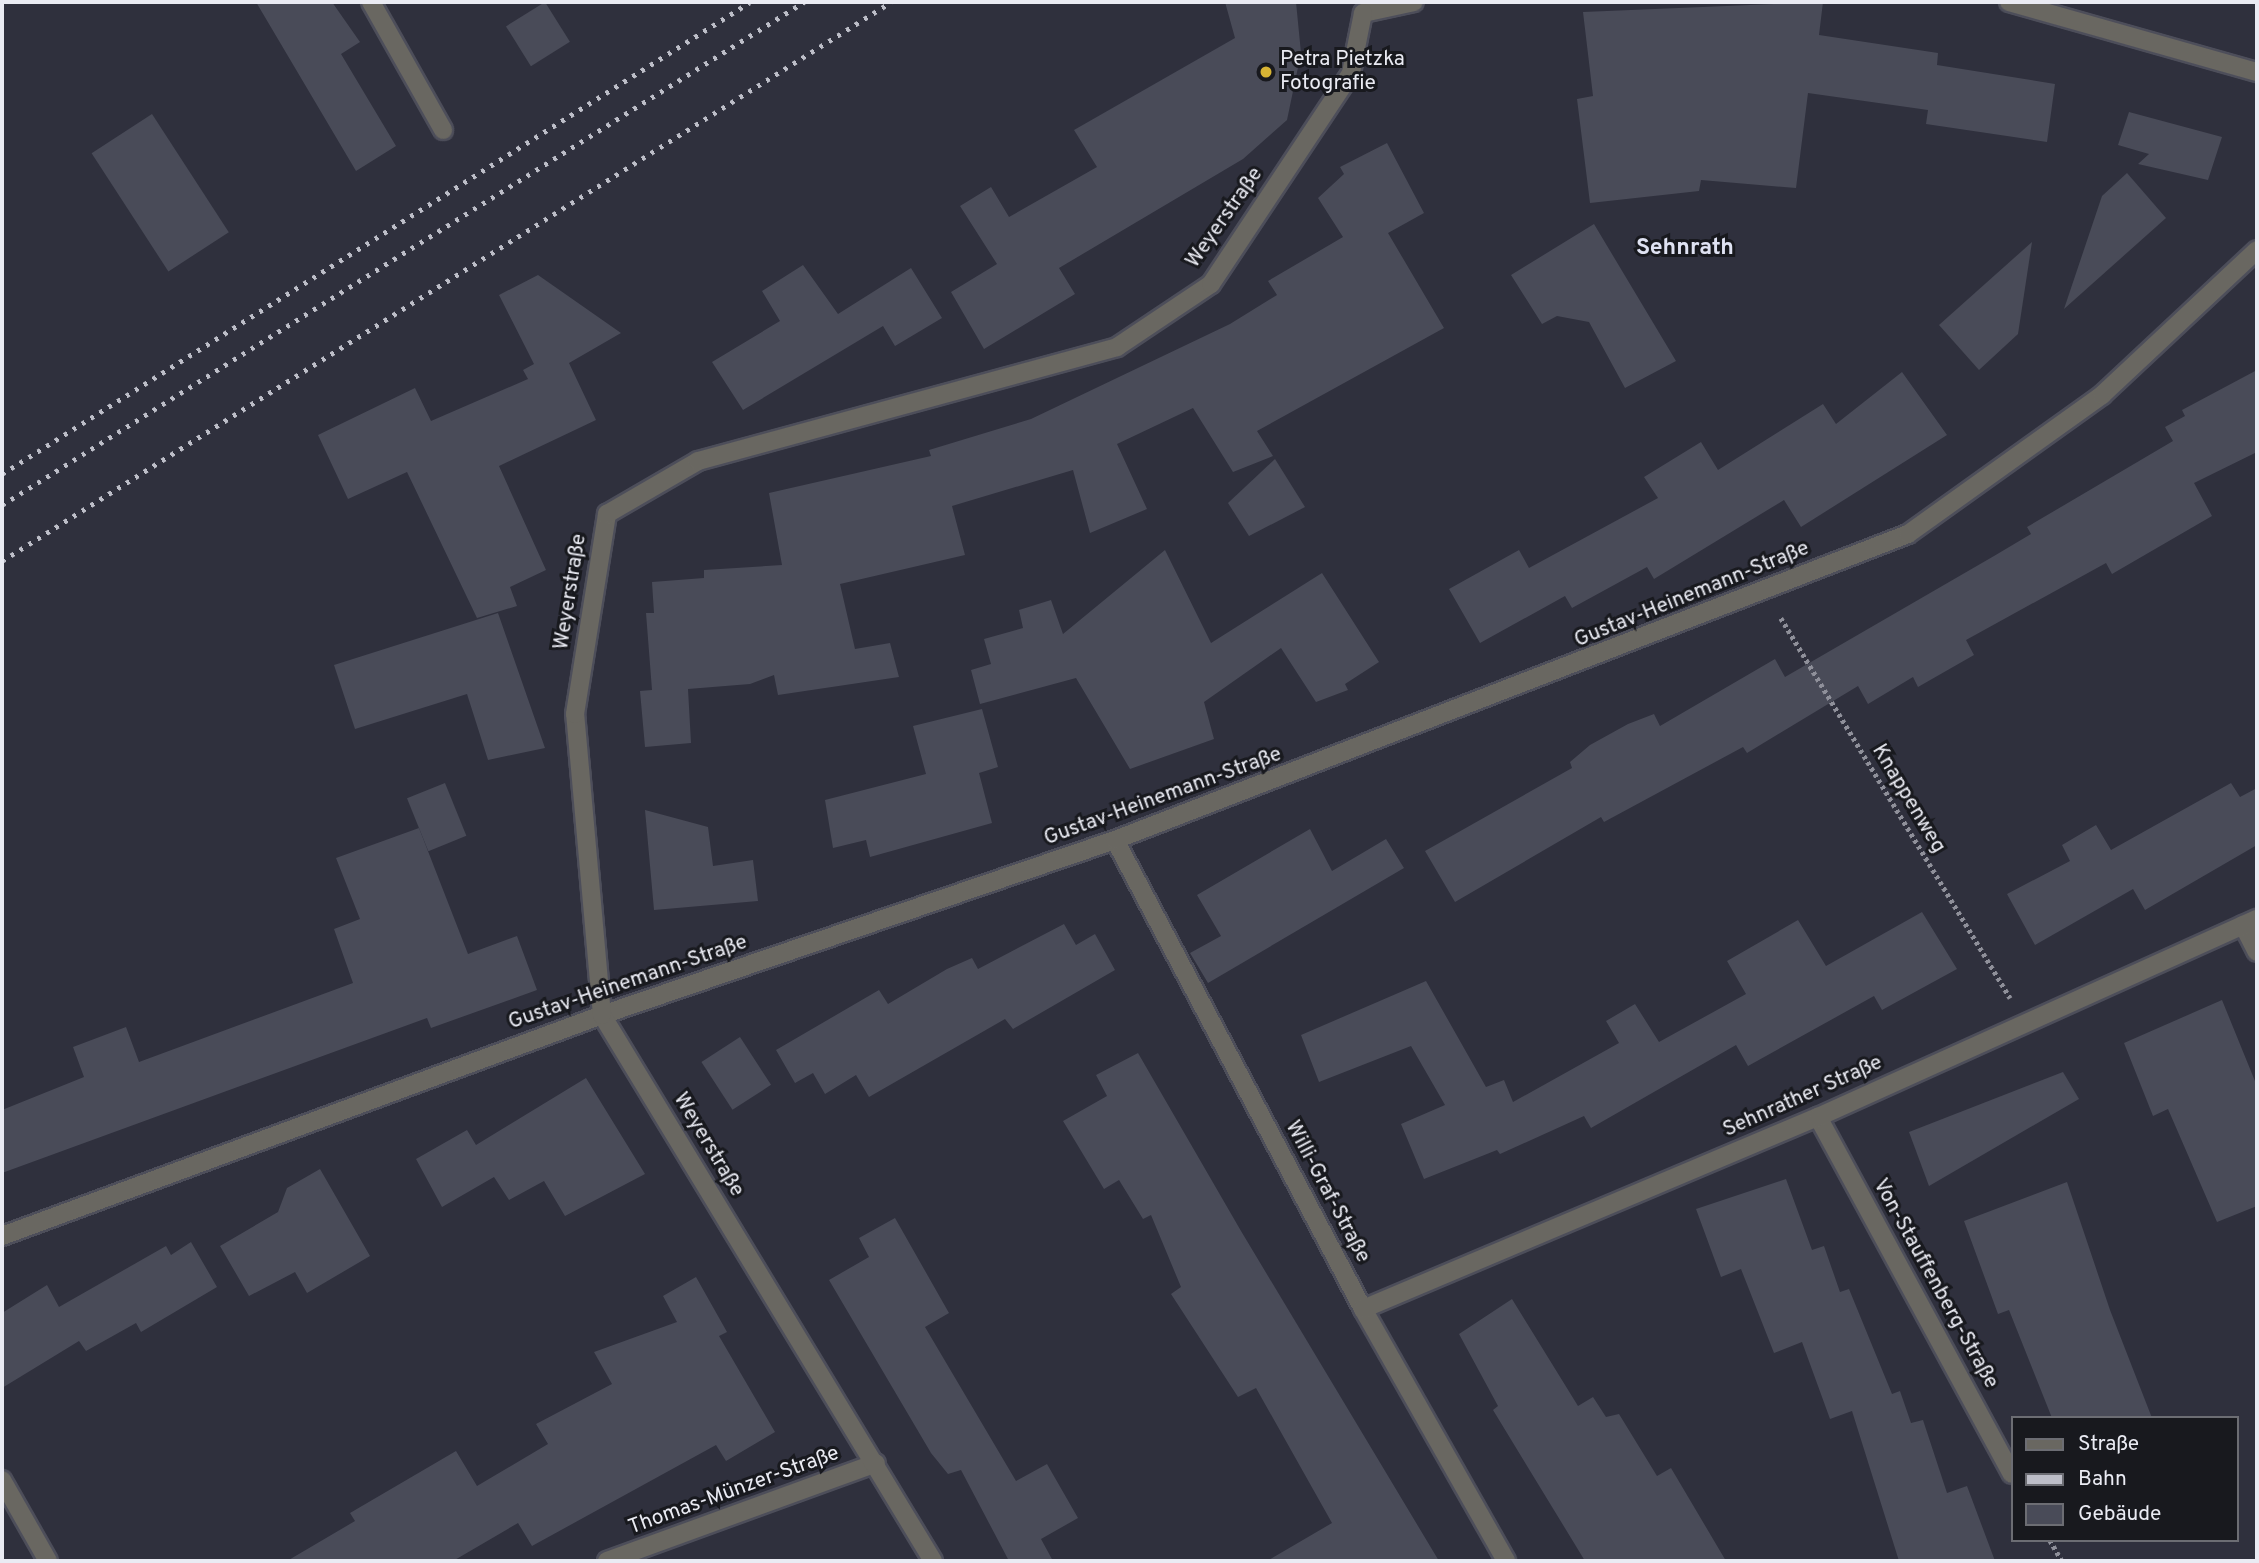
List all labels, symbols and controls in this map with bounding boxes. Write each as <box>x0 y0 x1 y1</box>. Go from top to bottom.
place label: Petra Pietzka Fotografie <box>1280 47 1405 97</box>
marker: Petra Pietzka Fotografie <box>1258 64 1274 80</box>
street label: Weyerstraße <box>1181 163 1269 273</box>
district label: Sehnrath <box>1636 235 1734 263</box>
street label: Weyerstraße <box>549 532 593 652</box>
street label: Gustav-Heinemann-Straße <box>1571 536 1813 654</box>
street label: Knappenweg <box>1866 740 1950 858</box>
street label: Gustav-Heinemann-Straße <box>1041 742 1285 852</box>
street label: Gustav-Heinemann-Straße <box>505 930 751 1036</box>
street label: Sehnrather Straße <box>1719 1051 1887 1143</box>
street label: Weyerstraße <box>667 1088 749 1202</box>
street label: Willi-Graf-Straße <box>1279 1117 1375 1267</box>
street label: Von-Stauffenberg-Straße <box>1867 1175 2003 1393</box>
legend <box>2010 1416 2238 1542</box>
text: Straße <box>2078 1431 2139 1458</box>
street label: Thomas-Münzer-Straße <box>625 1441 843 1541</box>
text: Bahn <box>2078 1466 2127 1493</box>
text: Gebäude <box>2078 1501 2161 1528</box>

